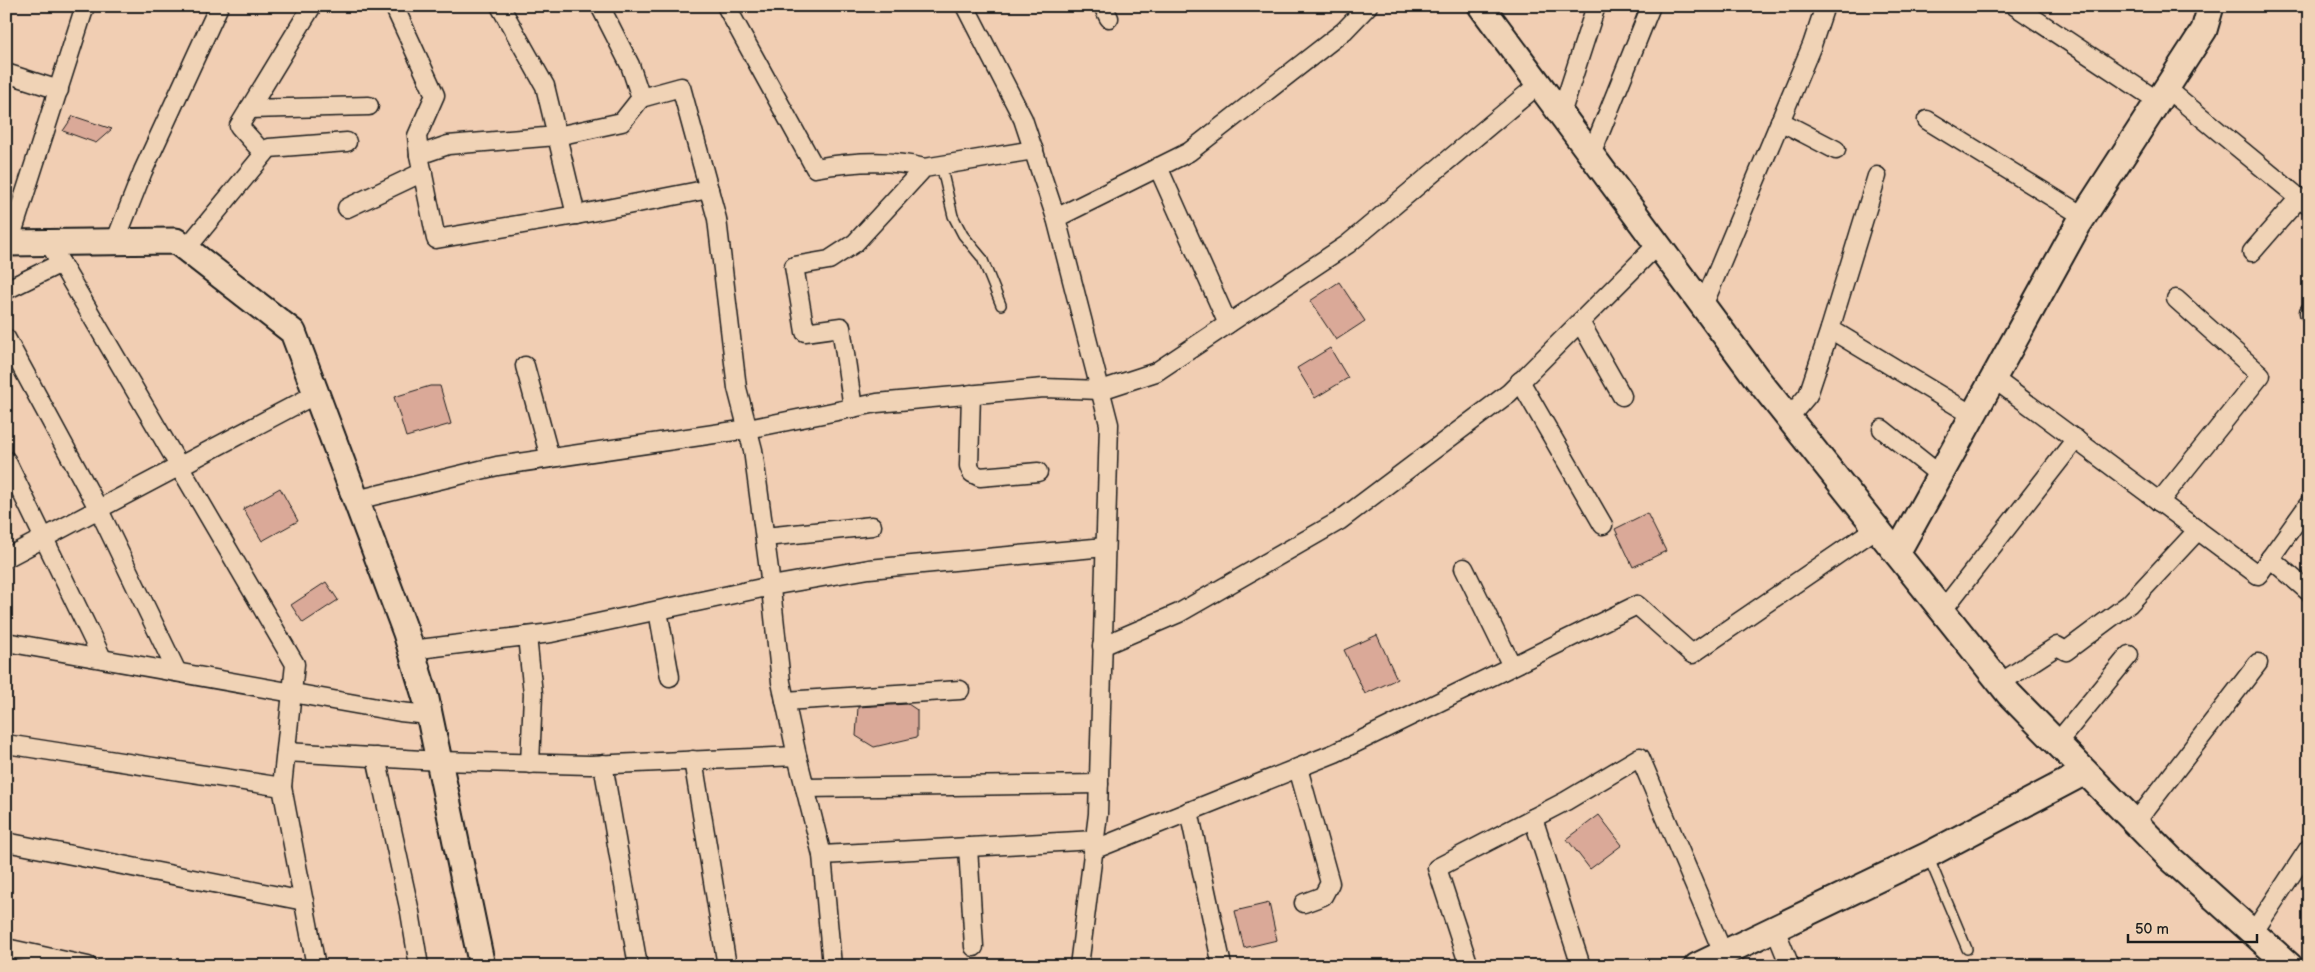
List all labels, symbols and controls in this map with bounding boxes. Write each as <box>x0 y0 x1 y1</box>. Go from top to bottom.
scale bar <box>2128 912 2256 944</box>
text: 50 m <box>2135 920 2169 939</box>

